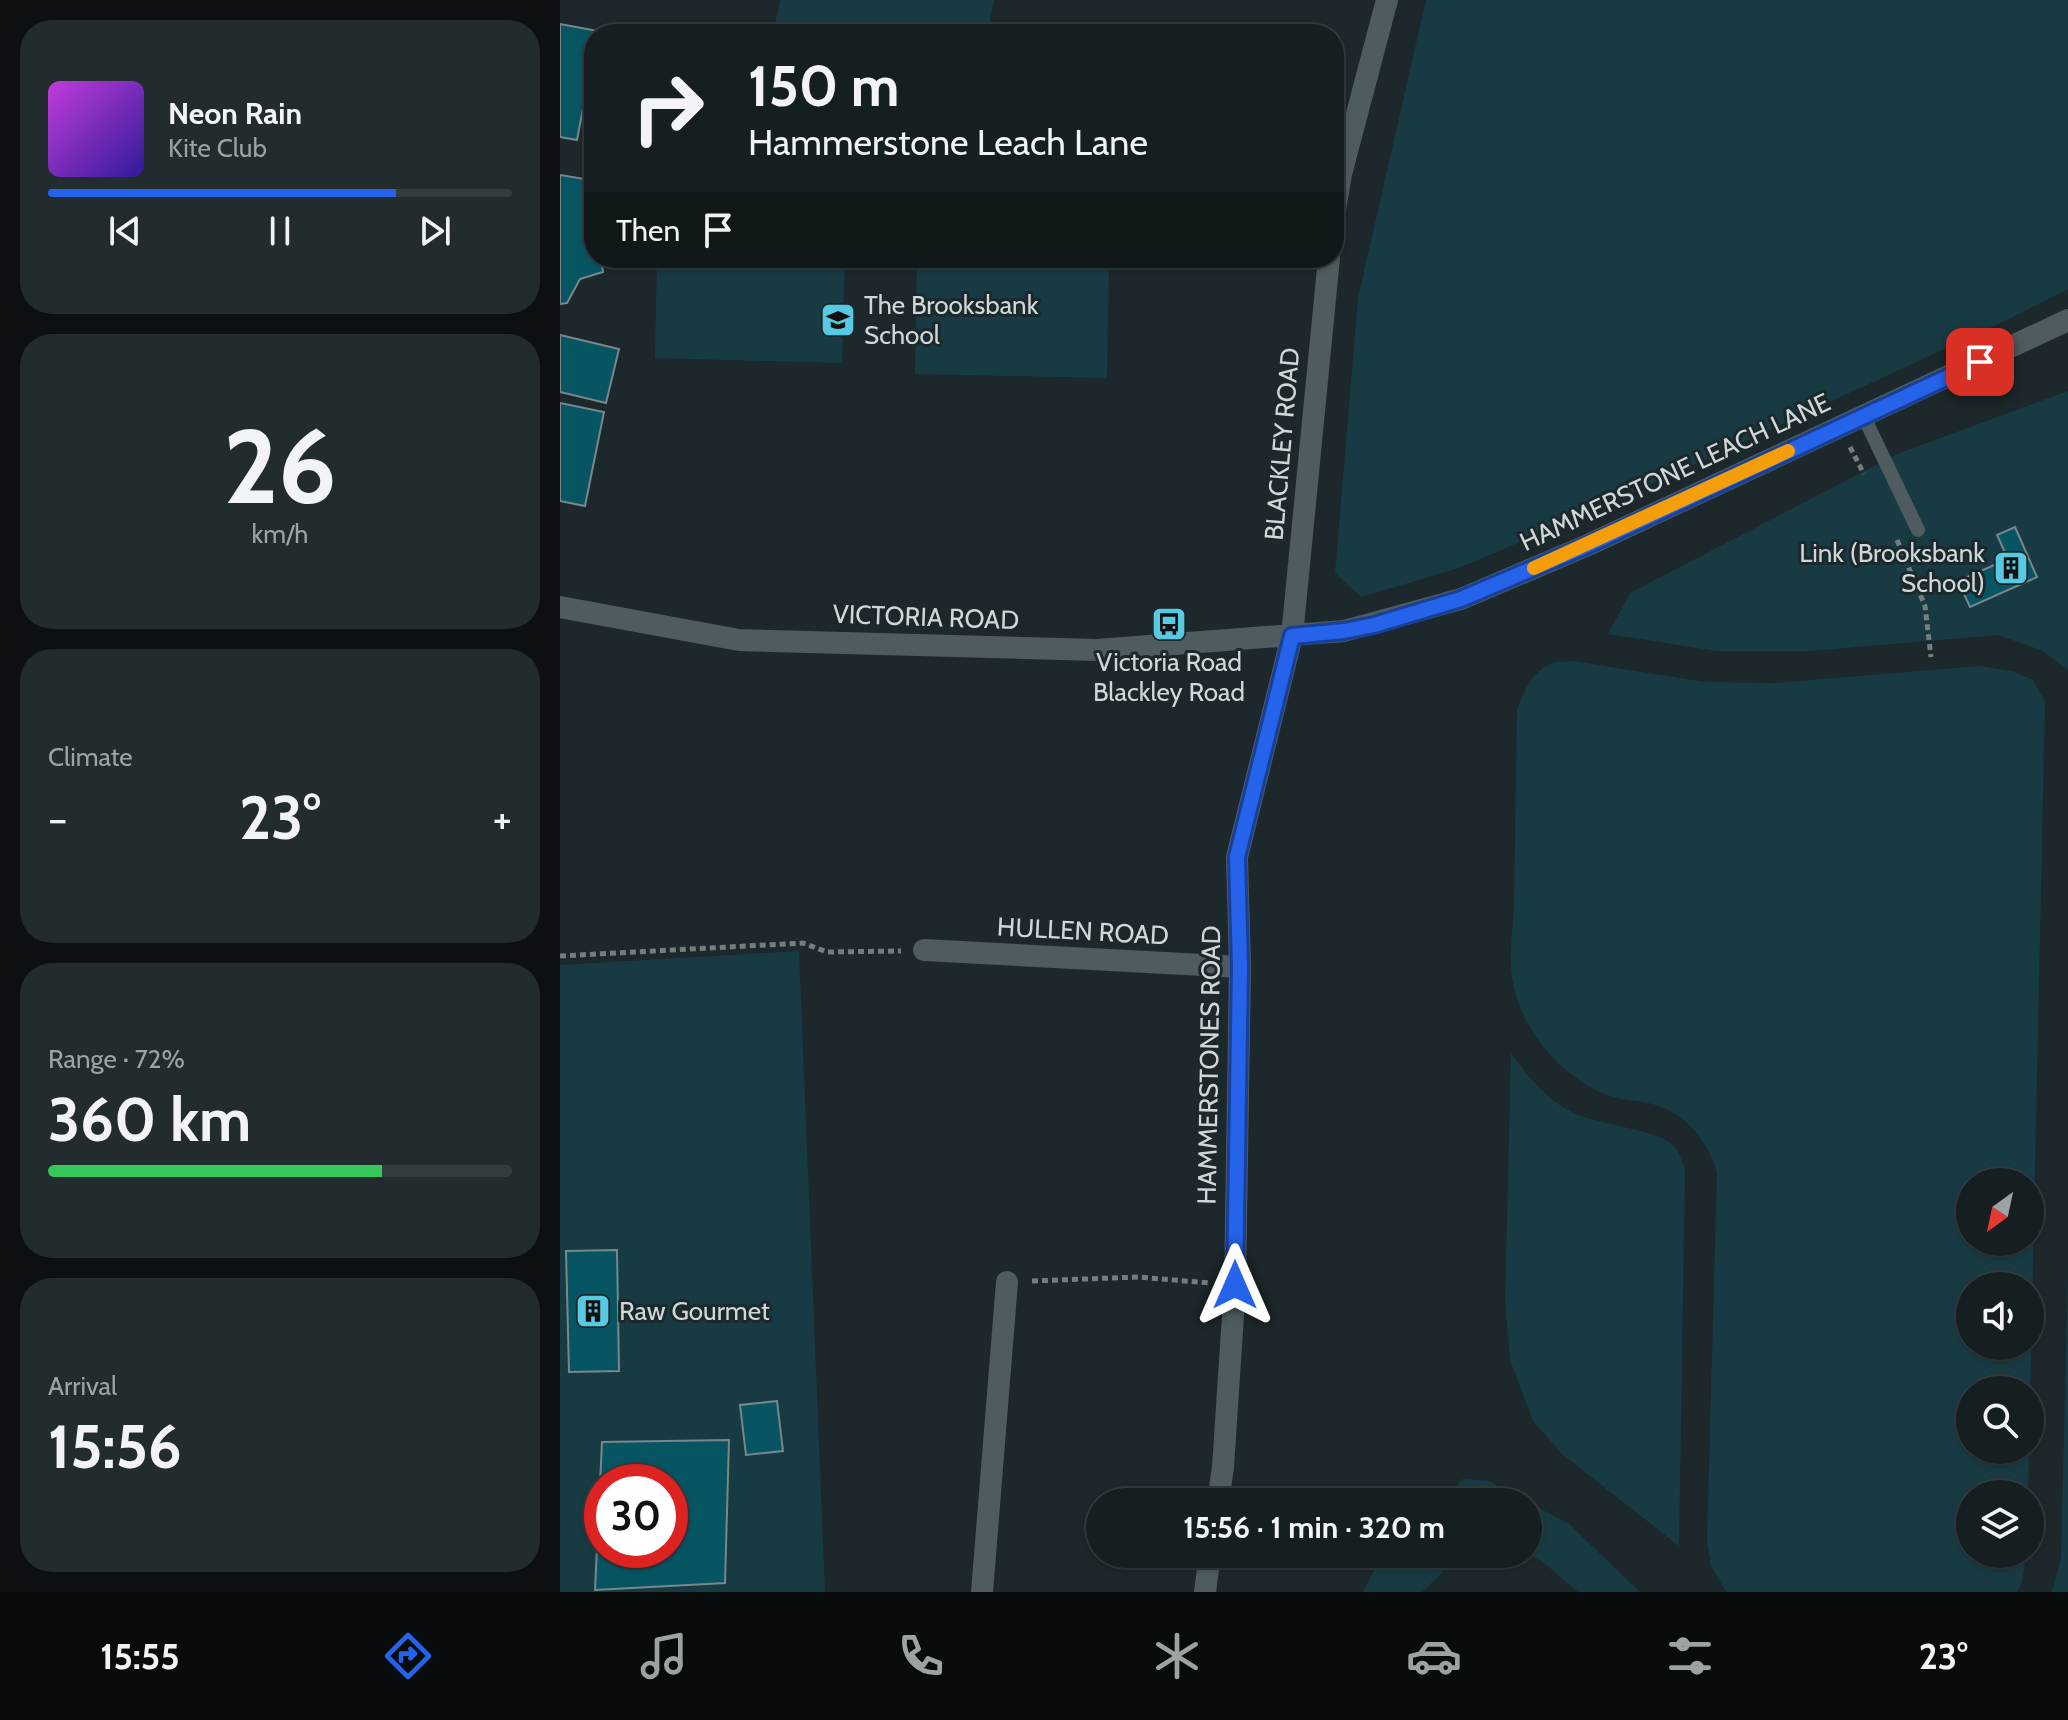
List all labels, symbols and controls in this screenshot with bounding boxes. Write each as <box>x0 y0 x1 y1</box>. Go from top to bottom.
text: 150 m <box>748 52 900 120</box>
icon: right <box>616 56 720 160</box>
text: Neon Rain <box>168 95 302 132</box>
text: Hammerstone Leach Lane <box>748 120 1148 164</box>
text: Kite Club <box>168 132 267 164</box>
icon: arrive <box>696 208 740 252</box>
icon: previous <box>103 209 147 253</box>
icon: pause <box>258 209 302 253</box>
icon: next <box>413 209 457 253</box>
text: Then <box>616 212 680 249</box>
place label: The Brooksbank School <box>864 289 1039 351</box>
school or university icon: The Brooksbank School <box>819 301 857 339</box>
pin <box>1946 328 2014 396</box>
icon: arrive <box>1958 340 2002 384</box>
street label: BLACKLEY ROAD <box>1258 346 1306 542</box>
street label: HAMMERSTONE LEACH LANE <box>1515 386 1835 558</box>
text: 26 <box>223 403 337 529</box>
text: km/h <box>252 518 308 550</box>
place label: Link (Brooksbank School) <box>1799 537 1985 599</box>
building icon: Link (Brooksbank School) <box>1992 549 2030 587</box>
street label: VICTORIA ROAD <box>832 598 1020 636</box>
bus stop icon: Victoria Road Blackley Road <box>1150 605 1188 643</box>
place label: Victoria Road Blackley Road <box>1093 646 1245 708</box>
text: Climate <box>48 741 133 773</box>
text: 23° <box>239 781 321 854</box>
text: − <box>48 792 67 845</box>
text: + <box>493 792 512 845</box>
street label: HULLEN ROAD <box>996 911 1170 951</box>
street label: HAMMERSTONES ROAD <box>1191 925 1227 1205</box>
text: Range · 72% <box>48 1043 185 1075</box>
text: 360 km <box>48 1083 251 1156</box>
north arrow <box>1956 1168 2044 1256</box>
map controls <box>1956 1168 2044 1568</box>
position arrow <box>1193 1243 1277 1327</box>
button: sound <box>1956 1272 2044 1360</box>
building icon: Raw Gourmet <box>574 1292 612 1330</box>
place label: Raw Gourmet <box>619 1295 770 1327</box>
text: Arrival <box>48 1370 117 1402</box>
button: search <box>1956 1376 2044 1464</box>
text: 15:56 <box>48 1410 182 1483</box>
speed limit sign: 30 <box>584 1464 688 1568</box>
button: layers <box>1956 1480 2044 1568</box>
text: 15:56 · 1 min · 320 m <box>1183 1509 1445 1546</box>
icon: directions <box>380 1628 436 1684</box>
icon: music <box>636 1628 692 1684</box>
icon: phone <box>893 1628 949 1684</box>
icon: climate <box>1149 1628 1205 1684</box>
icon: car <box>1406 1628 1462 1684</box>
icon: filters <box>1662 1628 1718 1684</box>
text: 15:55 <box>100 1634 180 1678</box>
text: 23° <box>1919 1634 1968 1678</box>

